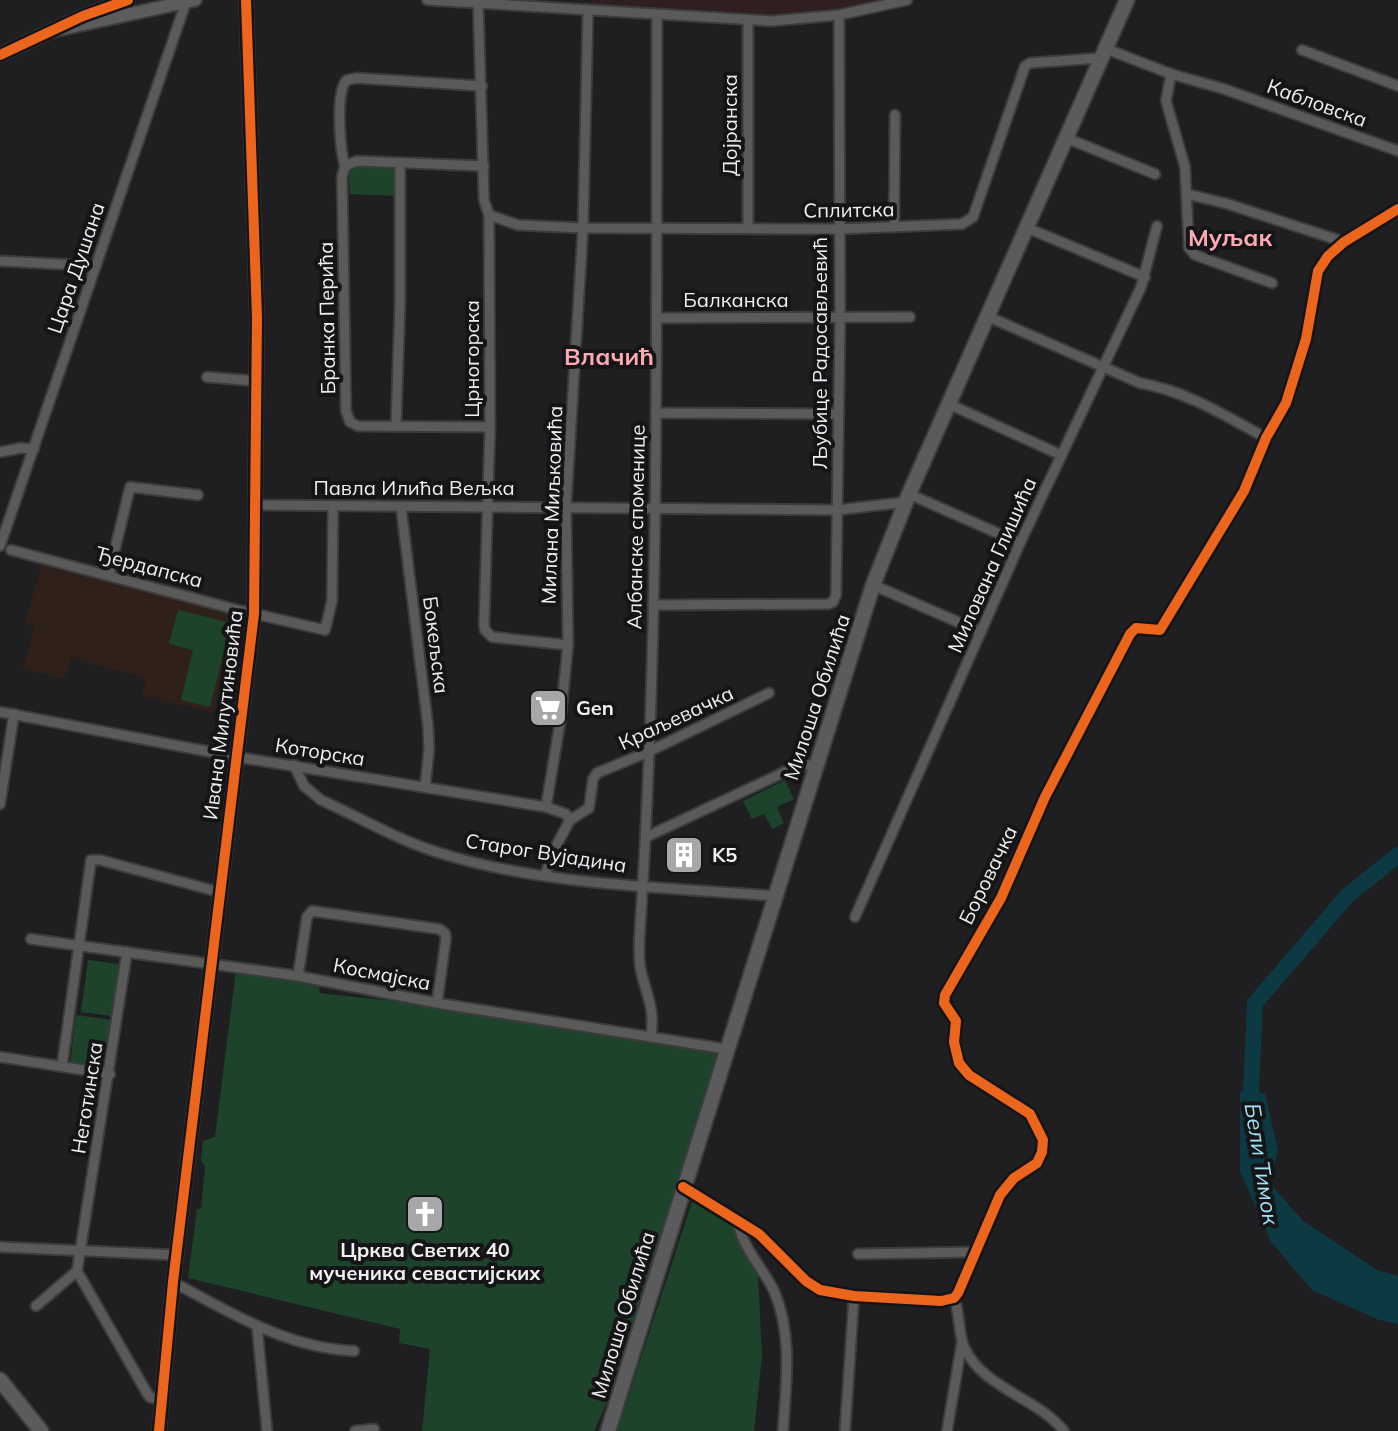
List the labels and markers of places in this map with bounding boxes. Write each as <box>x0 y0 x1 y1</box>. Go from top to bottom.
supermarket icon: Gen <box>527 687 569 729</box>
place label: Gen <box>576 695 614 720</box>
building icon: K5 <box>663 834 705 876</box>
place label: K5 <box>712 842 737 867</box>
church icon: Црква Светих 40 мученика севастијских <box>404 1193 446 1235</box>
place label: Црква Светих 40 мученика севастијских <box>309 1237 541 1285</box>

